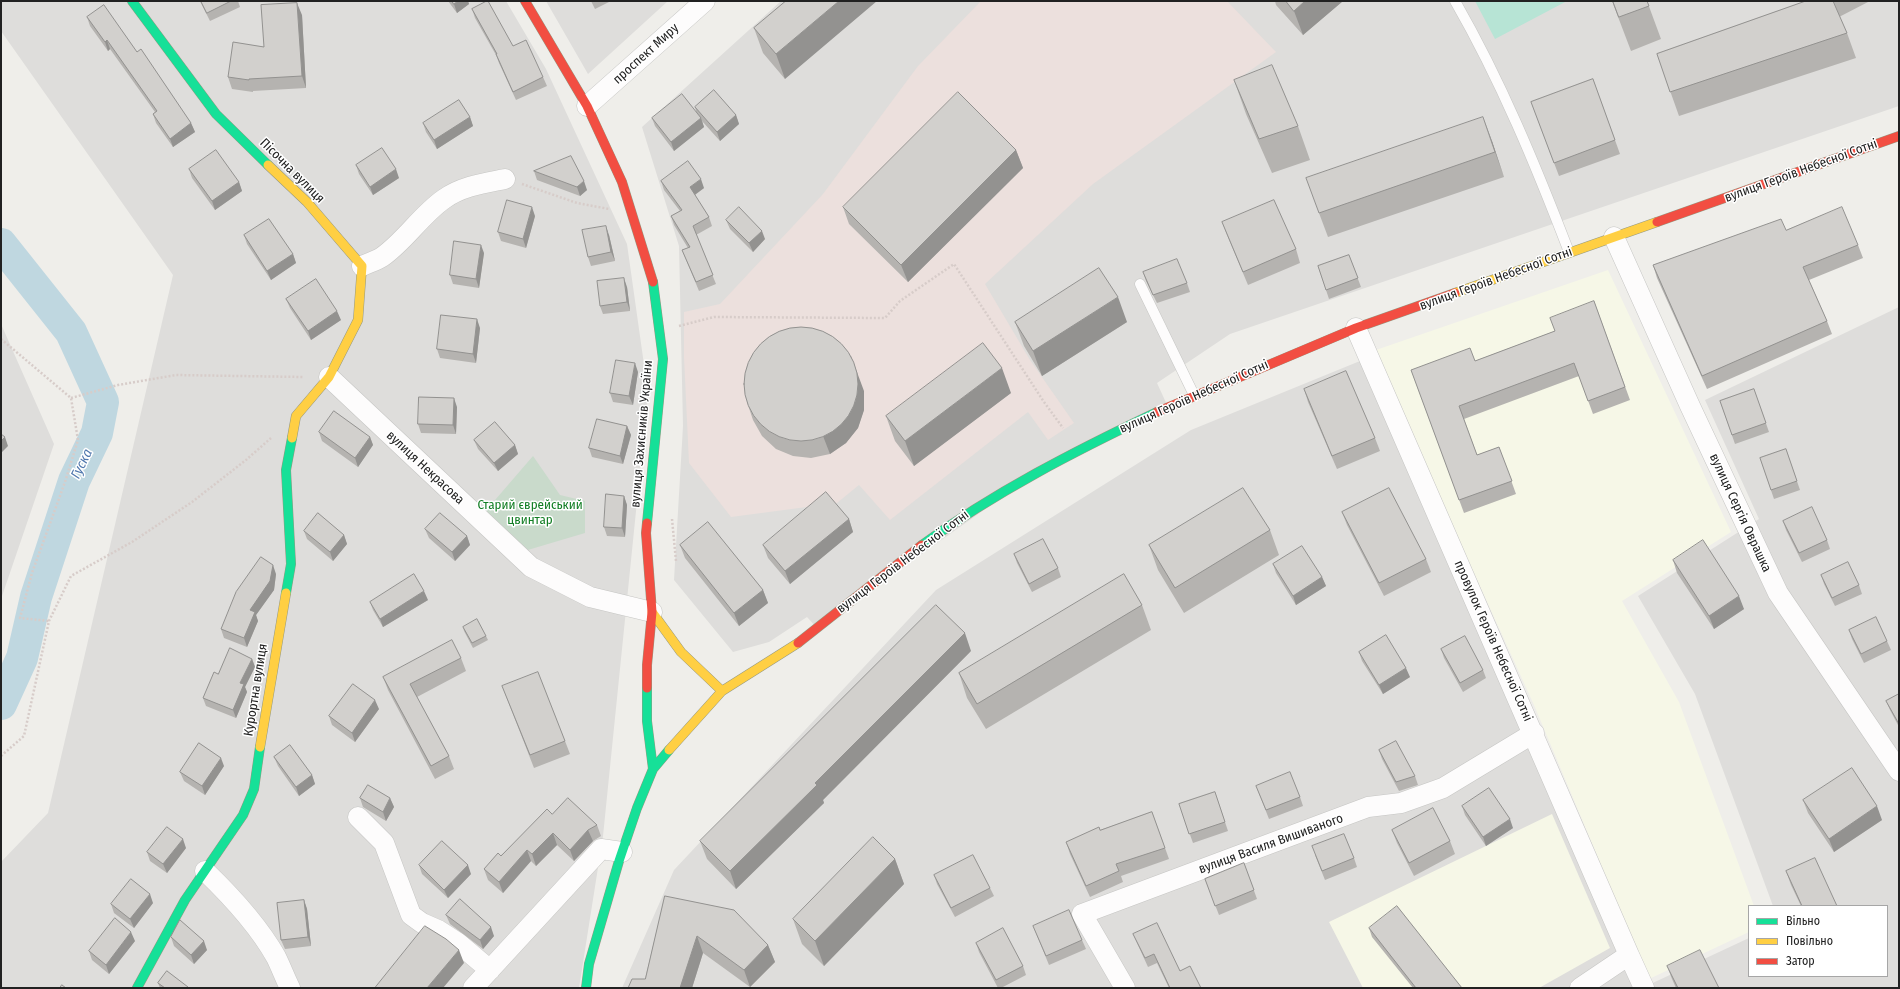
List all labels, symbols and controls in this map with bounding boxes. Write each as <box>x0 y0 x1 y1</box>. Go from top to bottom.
street label: проспект Миру <box>610 20 682 88</box>
street label: Пісочна вулиця <box>256 135 328 207</box>
street label: вулиця Героїв Небесної Сотні <box>1723 136 1879 206</box>
street label: вулиця Героїв Небесної Сотні <box>1418 244 1574 314</box>
street label: вулиця Героїв Небесної Сотні <box>1117 357 1271 437</box>
street label: вулиця Захисників України <box>628 360 656 508</box>
street label: вулиця Некрасова <box>383 428 467 508</box>
water label: Гуска <box>68 446 96 482</box>
street label: вулиця Сергія Оврашка <box>1706 451 1774 575</box>
park label: Старий єврейський цвинтар <box>477 497 583 528</box>
street label: вулиця Героїв Небесної Сотні <box>834 507 972 617</box>
street label: провулок Героїв Небесної Сотні <box>1450 558 1536 724</box>
street label: Курортна вулиця <box>241 643 271 737</box>
street label: вулиця Василя Вишиваного <box>1197 811 1345 877</box>
legend <box>1748 905 1888 977</box>
text: Вільно <box>1786 914 1820 928</box>
text: Повільно <box>1786 934 1833 948</box>
text: Затор <box>1786 954 1815 968</box>

